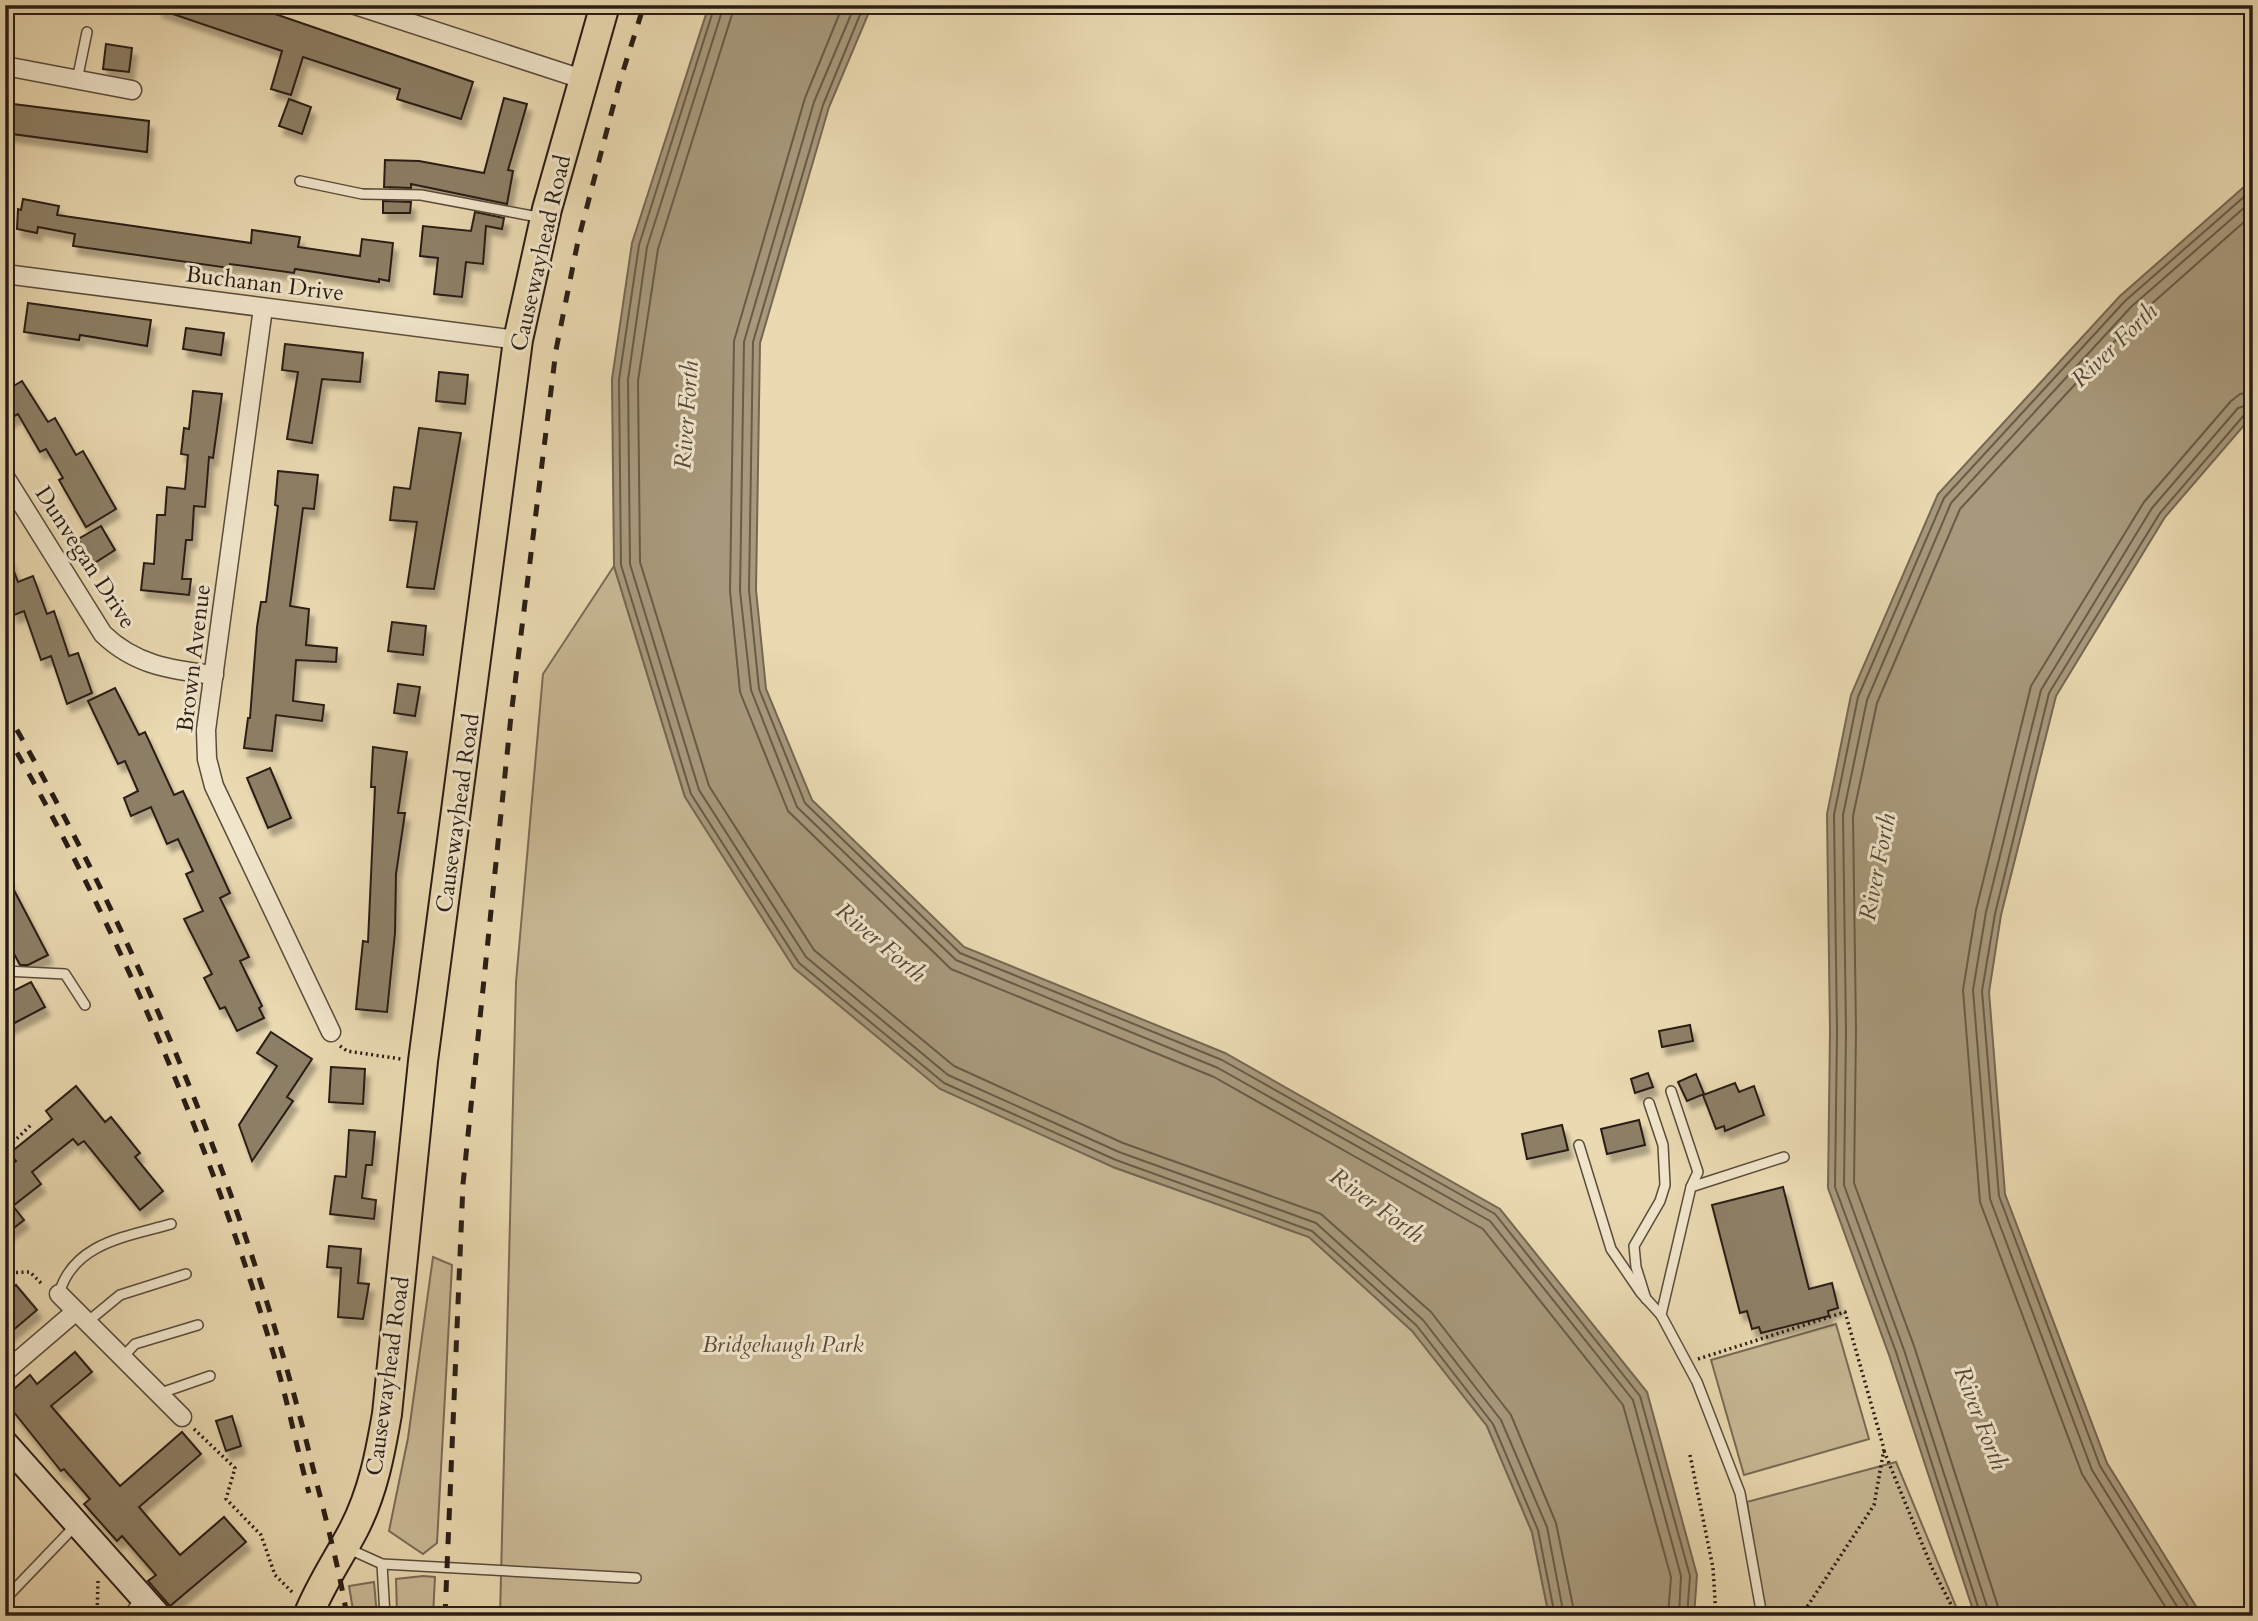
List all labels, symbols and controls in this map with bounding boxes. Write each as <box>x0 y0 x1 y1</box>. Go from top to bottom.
street label: Causewayhead Road <box>503 151 578 354</box>
street label: Buchanan Drive <box>184 258 346 309</box>
water label: River Forth <box>2064 295 2165 395</box>
water label: River Forth <box>666 359 707 470</box>
street label: Dunvegan Drive <box>28 480 143 635</box>
street label: Brown Avenue <box>169 582 218 734</box>
street label: Causewayhead Road <box>428 711 487 915</box>
water label: River Forth <box>1851 810 1904 924</box>
water label: River Forth <box>828 895 933 990</box>
water label: River Forth <box>1323 1160 1431 1251</box>
street label: Causewayhead Road <box>358 1274 417 1478</box>
park label: Bridgehaugh Park <box>702 1329 864 1360</box>
water label: River Forth <box>1946 1362 2016 1475</box>

